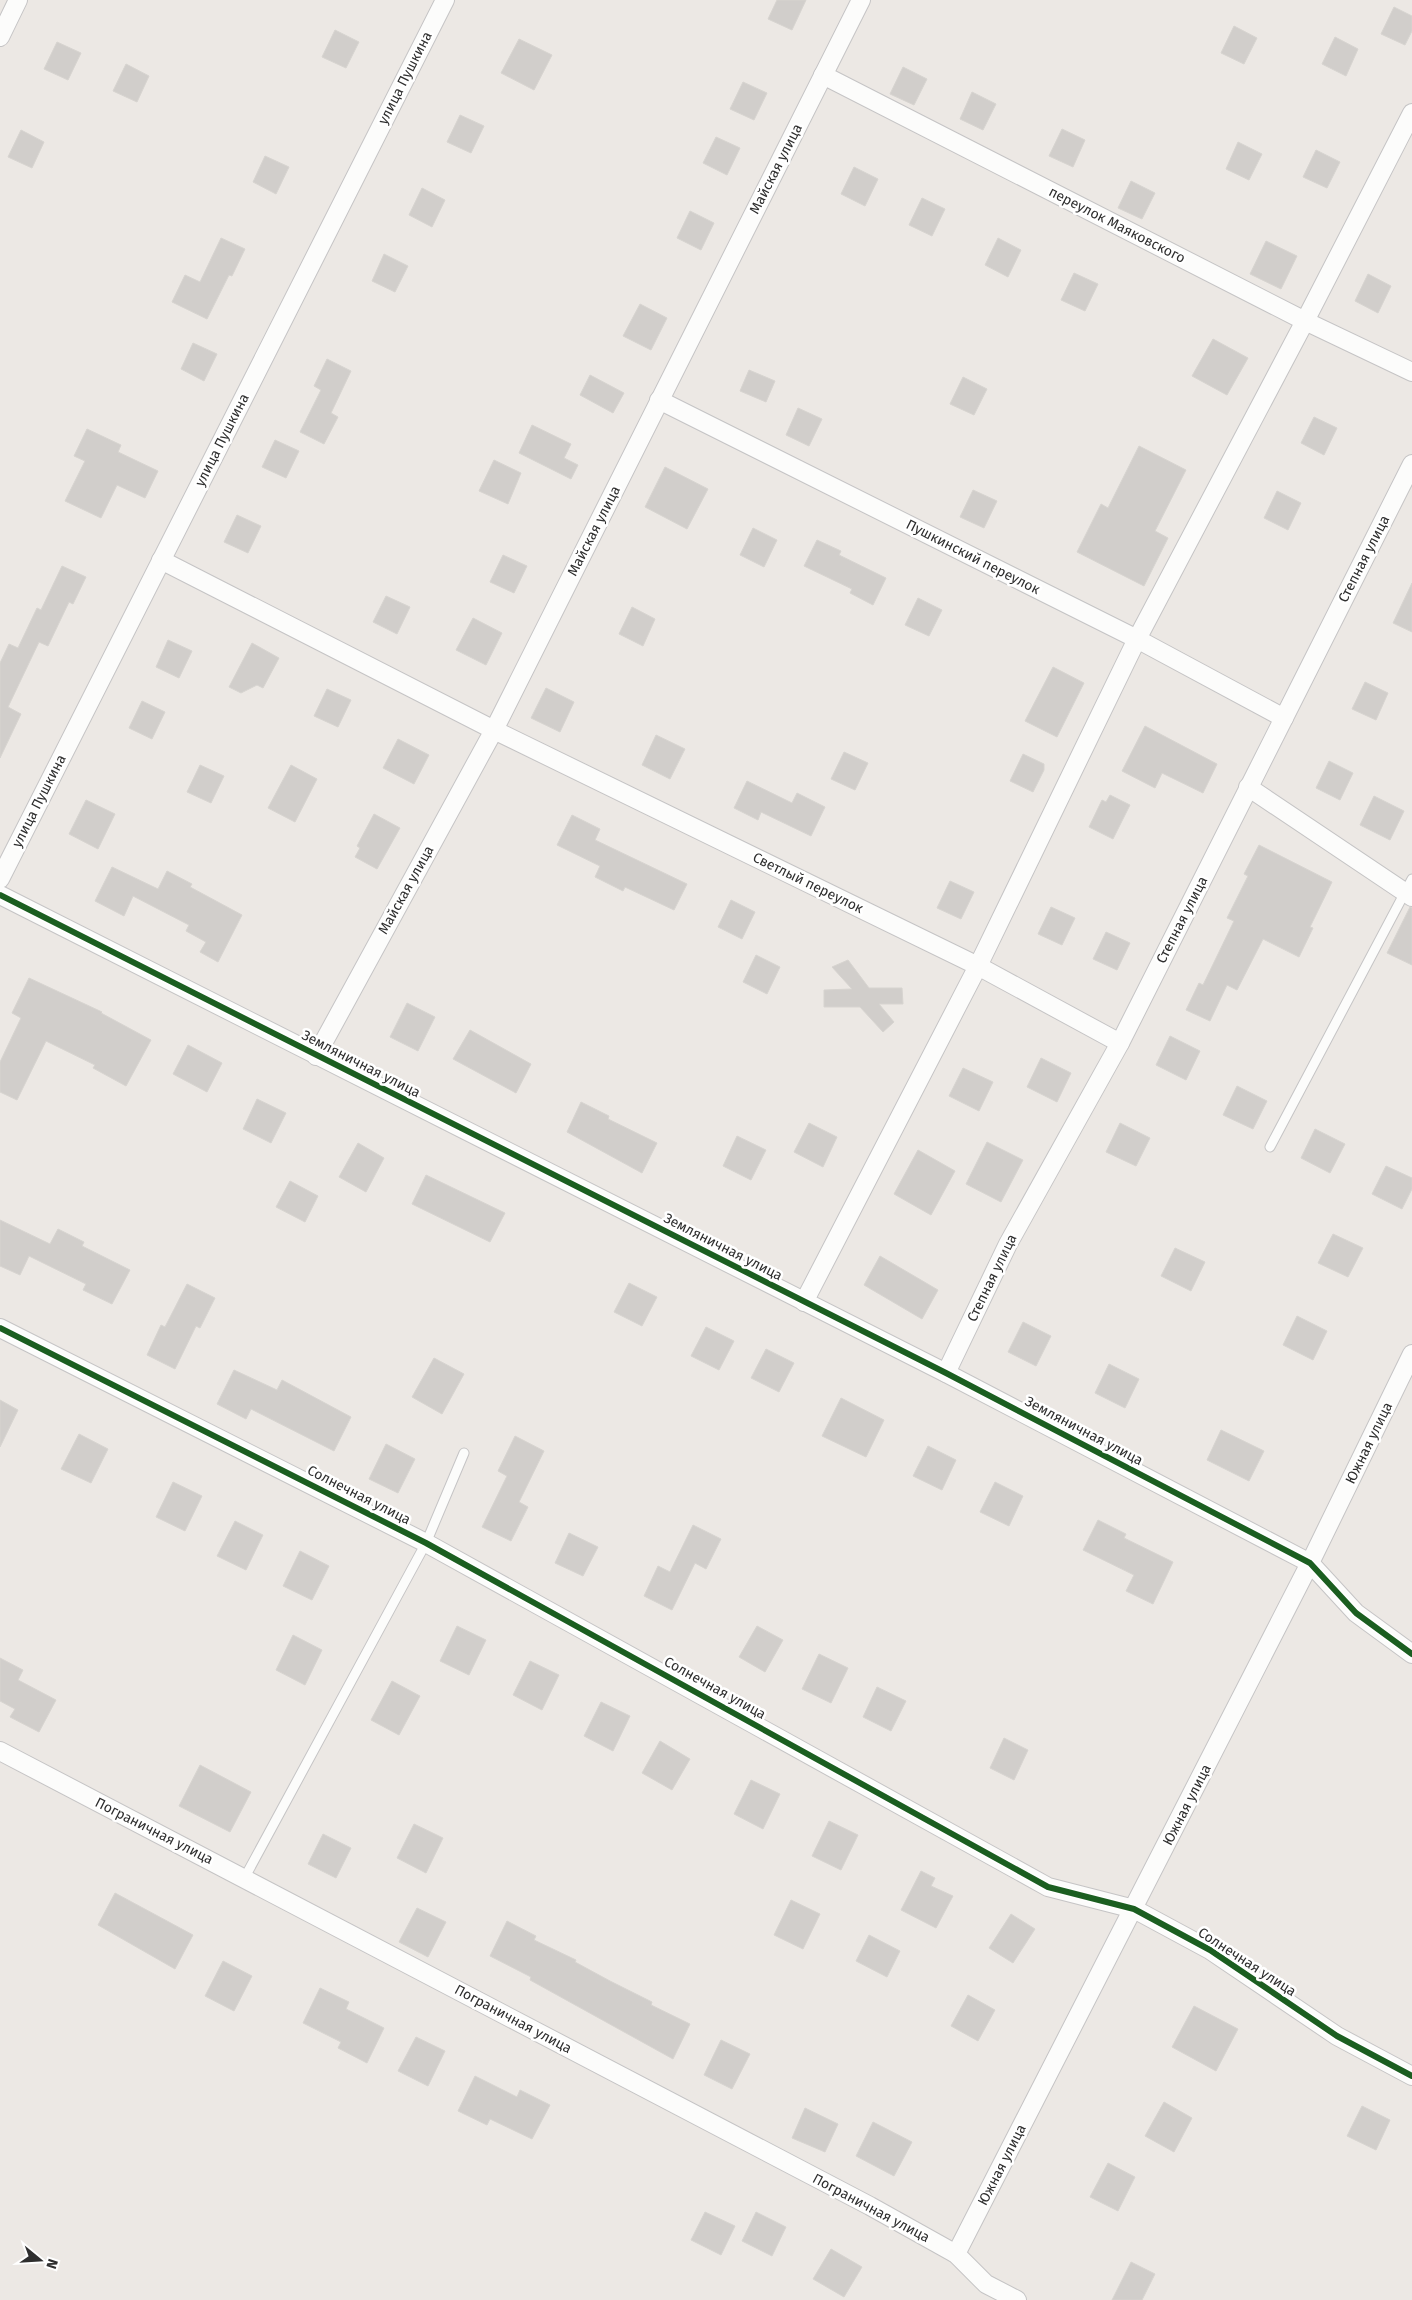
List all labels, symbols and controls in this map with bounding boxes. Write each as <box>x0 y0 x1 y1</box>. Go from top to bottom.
street label: улица Пушкина <box>374 29 436 127</box>
street label: Майская улица <box>746 121 806 217</box>
street label: переулок Маяковского <box>1046 183 1188 267</box>
street label: улица Пушкина <box>191 391 253 489</box>
street label: Майская улица <box>564 483 624 579</box>
street label: Степная улица <box>1335 513 1393 605</box>
street label: Пушкинский переулок <box>903 516 1043 598</box>
street label: улица Пушкина <box>8 752 70 850</box>
street label: Майская улица <box>375 843 437 937</box>
street label: Светлый переулок <box>750 849 867 917</box>
street label: Степная улица <box>1153 874 1211 966</box>
street label: Земляничная улица <box>299 1027 423 1101</box>
street label: Земляничная улица <box>661 1210 785 1284</box>
street label: Степная улица <box>963 1231 1021 1325</box>
street label: Земляничная улица <box>1022 1393 1146 1469</box>
street label: Южная улица <box>1342 1399 1396 1487</box>
street label: Солнечная улица <box>304 1462 414 1528</box>
street label: Солнечная улица <box>661 1653 769 1723</box>
street label: Южная улица <box>1159 1762 1215 1848</box>
street label: Пограничная улица <box>92 1794 216 1868</box>
street label: Солнечная улица <box>1195 1924 1299 2000</box>
street label: Пограничная улица <box>452 1981 574 2057</box>
street label: Южная улица <box>974 2122 1030 2208</box>
street label: Пограничная улица <box>810 2170 932 2246</box>
north arrow <box>15 2235 65 2285</box>
text: N <box>42 2257 61 2271</box>

